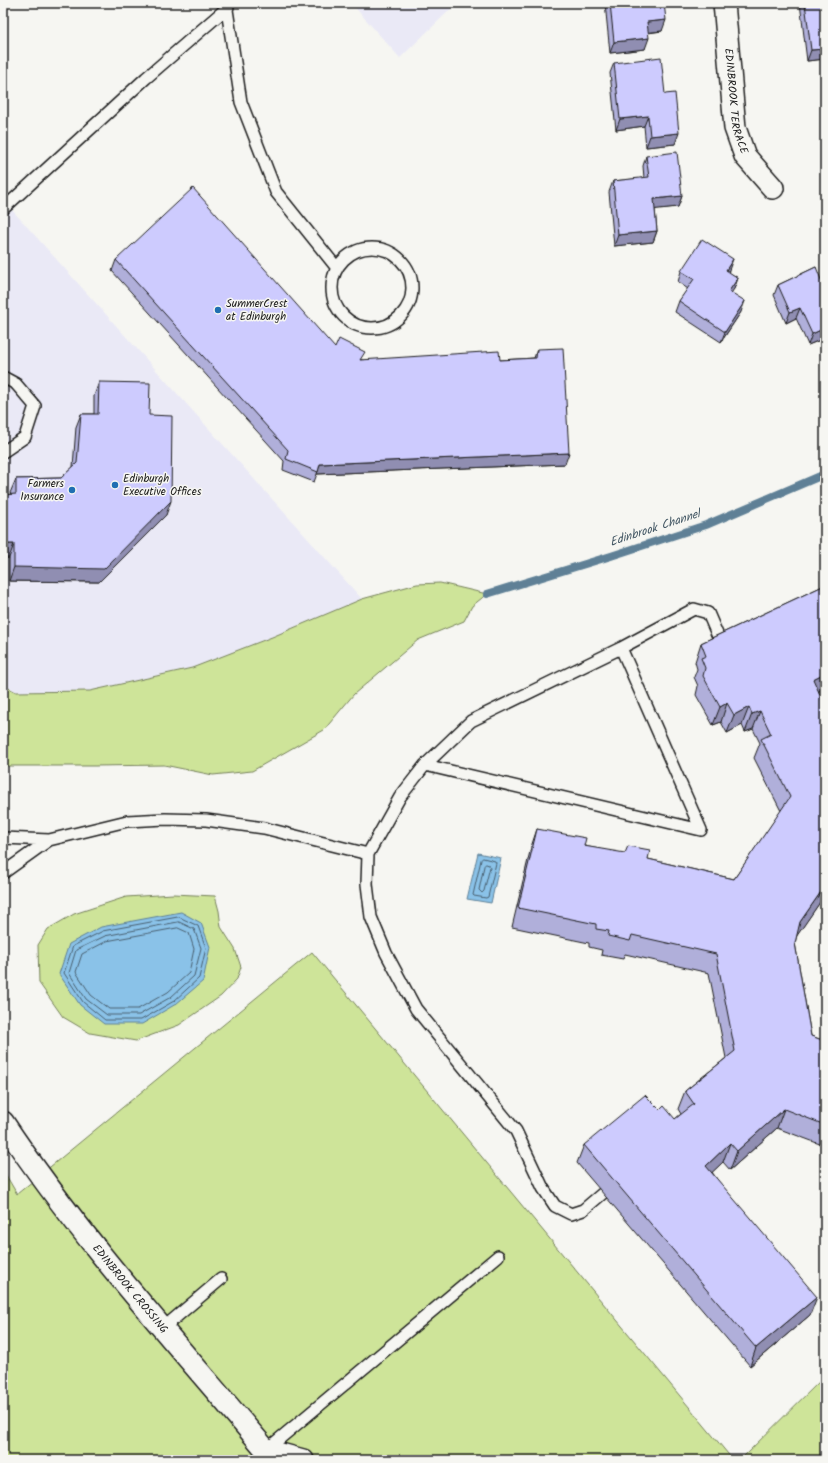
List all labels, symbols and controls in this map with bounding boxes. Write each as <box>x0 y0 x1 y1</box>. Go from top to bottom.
street label: EDINBROOK TERRACE <box>719 47 753 157</box>
place label: SummerCrest at Edinburgh <box>226 295 288 326</box>
marker: SummerCrest at Edinburgh <box>213 305 223 315</box>
place label: Edinburgh Executive Offices <box>123 470 202 501</box>
place label: Farmers Insurance <box>20 475 64 506</box>
marker: Edinburgh Executive Offices <box>110 480 120 490</box>
marker: Farmers Insurance <box>67 485 77 495</box>
water label: Edinbrook Channel <box>607 504 705 552</box>
street label: EDINBROOK CROSSING <box>87 1241 172 1338</box>

